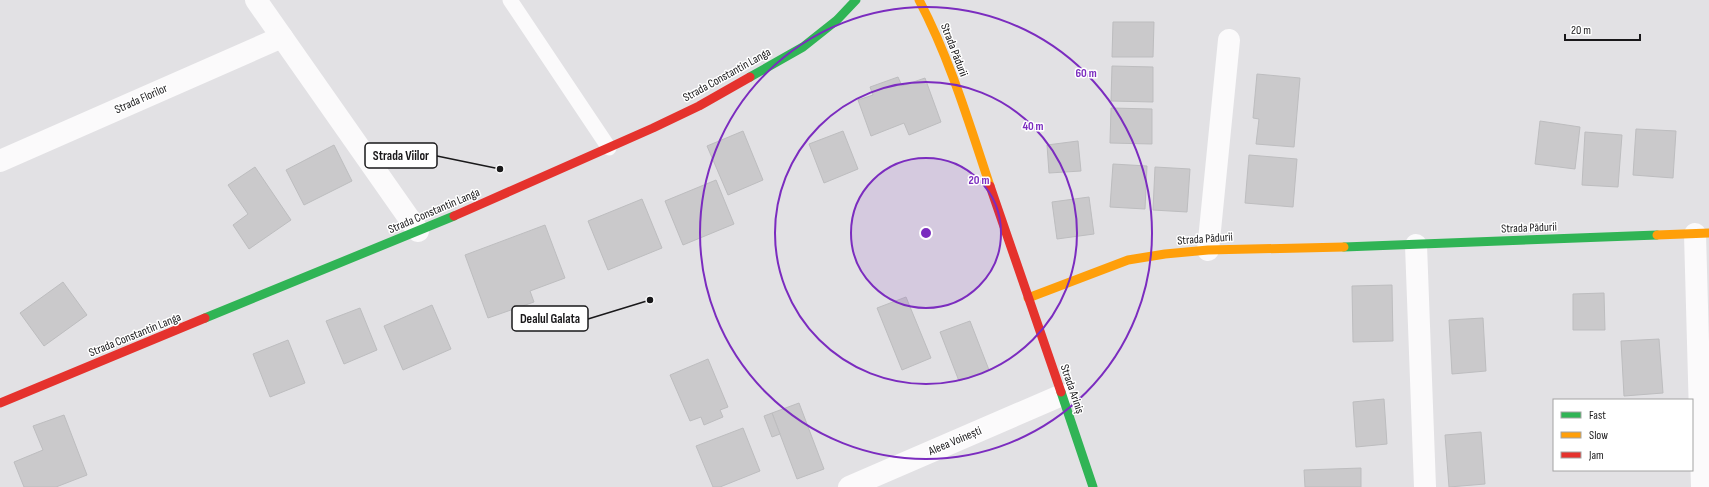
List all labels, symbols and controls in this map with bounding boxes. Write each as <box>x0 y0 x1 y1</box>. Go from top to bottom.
scale bar <box>1565 16 1640 42</box>
street label: Strada Pădurii <box>937 21 971 79</box>
text: 20 m <box>1571 23 1591 38</box>
street label: Strada Constantin Langa <box>680 44 774 105</box>
text: 60 m <box>1075 66 1097 81</box>
street label: Strada Florilor <box>112 80 170 117</box>
text: 40 m <box>1022 119 1044 134</box>
callout: Strada Viilor <box>365 143 437 168</box>
text: Strada Viilor <box>373 148 429 164</box>
text: 20 m <box>969 173 989 188</box>
street label: Strada Constantin Langa <box>386 185 482 237</box>
street label: Strada Pădurii <box>1501 220 1557 236</box>
centre of rings <box>919 226 933 240</box>
street label: Strada Pădurii <box>1177 230 1233 248</box>
callout: Dealul Galata <box>512 306 588 331</box>
street label: Strada Constantin Langa <box>87 310 184 360</box>
text: Dealul Galata <box>520 311 580 327</box>
street label: Strada Ariniș <box>1057 362 1087 416</box>
legend <box>1553 399 1693 471</box>
text: Fast <box>1589 408 1606 423</box>
street label: Aleea Voinești <box>925 423 984 459</box>
text: Slow <box>1589 428 1608 443</box>
text: Jam <box>1588 448 1604 463</box>

